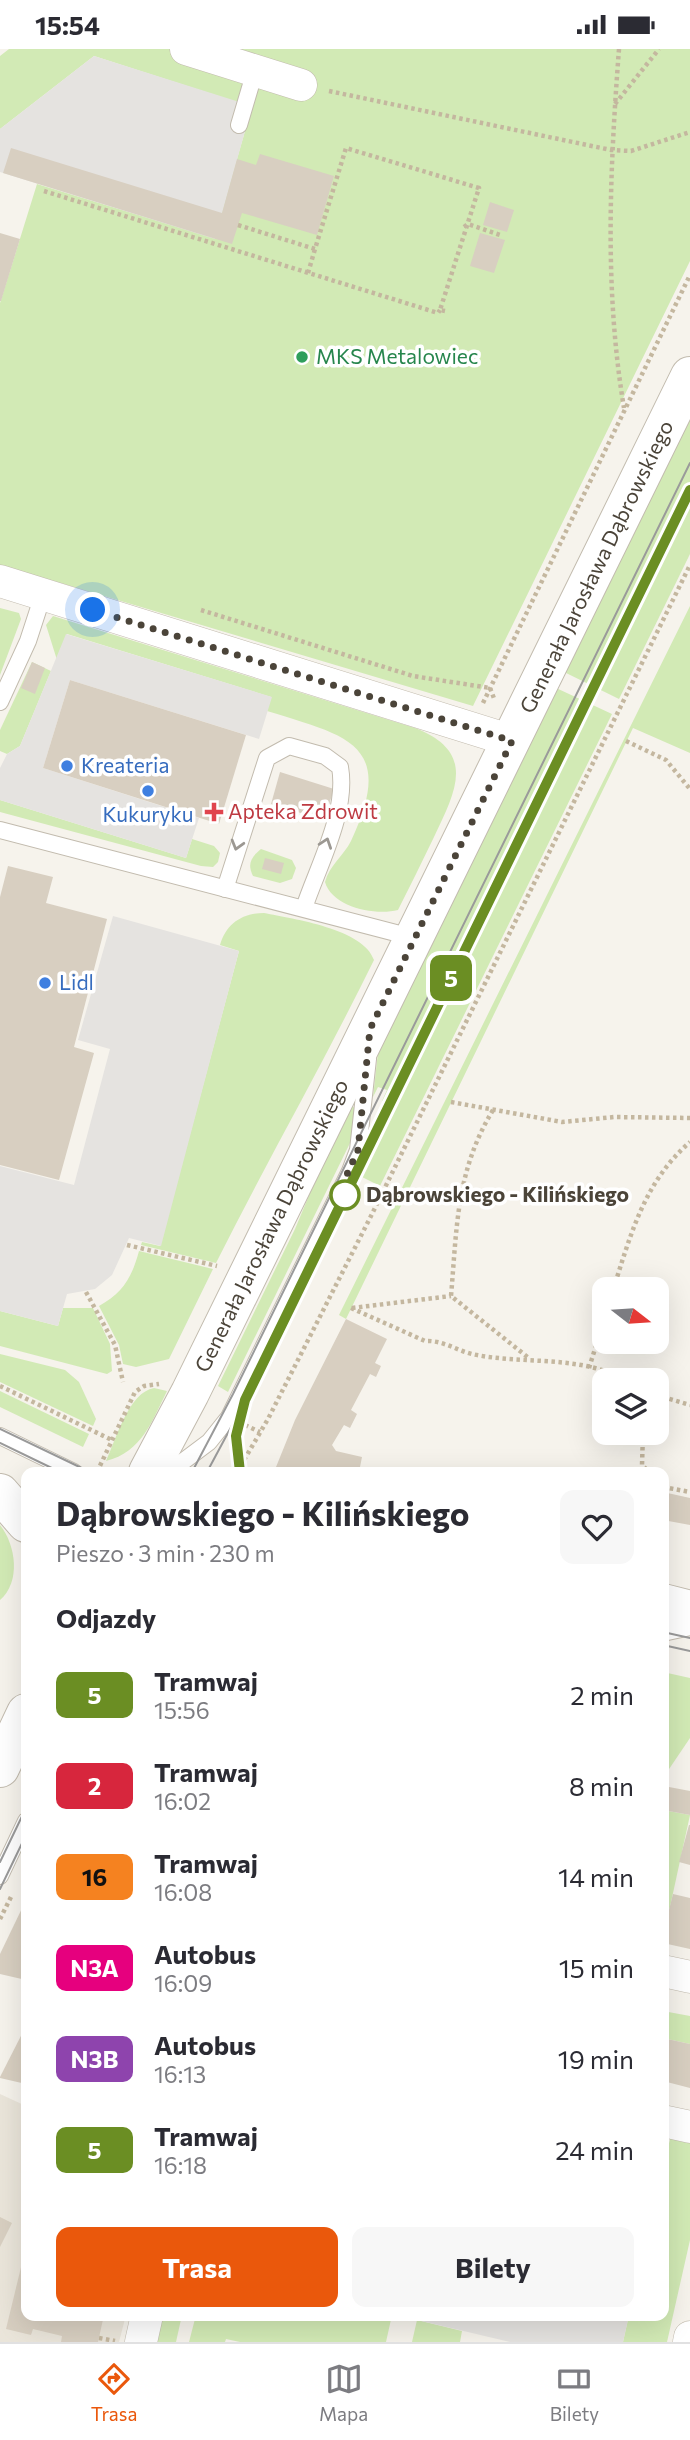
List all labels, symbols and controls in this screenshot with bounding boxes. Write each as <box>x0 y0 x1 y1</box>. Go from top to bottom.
text: 15:54 <box>35 9 100 40</box>
place label: MKS Metalowiec <box>316 343 478 368</box>
marker: MKS Metalowiec <box>294 349 310 365</box>
street label: Generała Jarosława Dąbrowskiego <box>514 416 678 717</box>
your location <box>75 592 110 627</box>
place label: Kreateria <box>81 752 169 777</box>
marker: Kreateria <box>59 758 75 774</box>
marker: Kukuryku <box>140 783 156 799</box>
place label: Apteka Zdrowit <box>228 798 378 823</box>
place label: Kukuryku <box>102 801 194 826</box>
marker: Apteka Zdrowit <box>206 804 222 820</box>
one-way arrow <box>318 838 332 850</box>
one-way arrow <box>231 839 245 851</box>
line badge: 5 <box>428 955 474 1001</box>
text: 5 <box>444 963 458 992</box>
place label: Lidl <box>59 969 94 994</box>
marker: Lidl <box>37 975 53 991</box>
street label: Generała Jarosława Dąbrowskiego <box>189 1075 353 1376</box>
marker: Dąbrowskiego - Kilińskiego <box>330 1180 360 1210</box>
place label: Dąbrowskiego - Kilińskiego <box>366 1181 629 1206</box>
north arrow <box>592 1277 668 1355</box>
map controls <box>592 1277 669 1445</box>
button: layers <box>592 1368 669 1445</box>
button: heart <box>560 1490 634 1564</box>
text: Dąbrowskiego - Kilińskiego <box>56 1492 470 1533</box>
text: Pieszo · 3 min · 230 m <box>56 1539 275 1567</box>
text: Odjazdy <box>56 1602 156 1633</box>
text: Tramwaj <box>154 1665 258 1696</box>
text: 2 min <box>570 1679 634 1710</box>
text: 5 <box>88 1680 102 1709</box>
text: 15:56 <box>154 1696 210 1724</box>
text: Tramwaj <box>154 1756 258 1787</box>
text: 8 min <box>569 1770 634 1801</box>
text: 2 <box>88 1771 101 1800</box>
text: 16:02 <box>154 1787 211 1815</box>
text: Tramwaj <box>154 1847 258 1878</box>
text: 14 min <box>558 1861 634 1892</box>
text: 16 <box>82 1862 107 1891</box>
text: 16:08 <box>154 1878 212 1906</box>
text: Autobus <box>154 1938 256 1969</box>
text: 15 min <box>559 1952 634 1983</box>
text: N3A <box>70 1953 119 1982</box>
text: 16:09 <box>154 1969 212 1997</box>
text: Autobus <box>154 2029 256 2060</box>
text: 19 min <box>558 2043 634 2074</box>
text: N3B <box>71 2044 118 2073</box>
text: 16:13 <box>154 2060 206 2088</box>
text: Tramwaj <box>154 2120 258 2151</box>
text: 24 min <box>555 2134 634 2165</box>
text: 5 <box>88 2135 102 2164</box>
text: 16:18 <box>154 2151 207 2179</box>
button: Trasa <box>56 2227 338 2307</box>
button: Bilety <box>352 2227 634 2307</box>
tab: Trasa <box>91 2360 137 2425</box>
tab: Mapa <box>319 2360 368 2425</box>
tab: Bilety <box>550 2360 599 2425</box>

